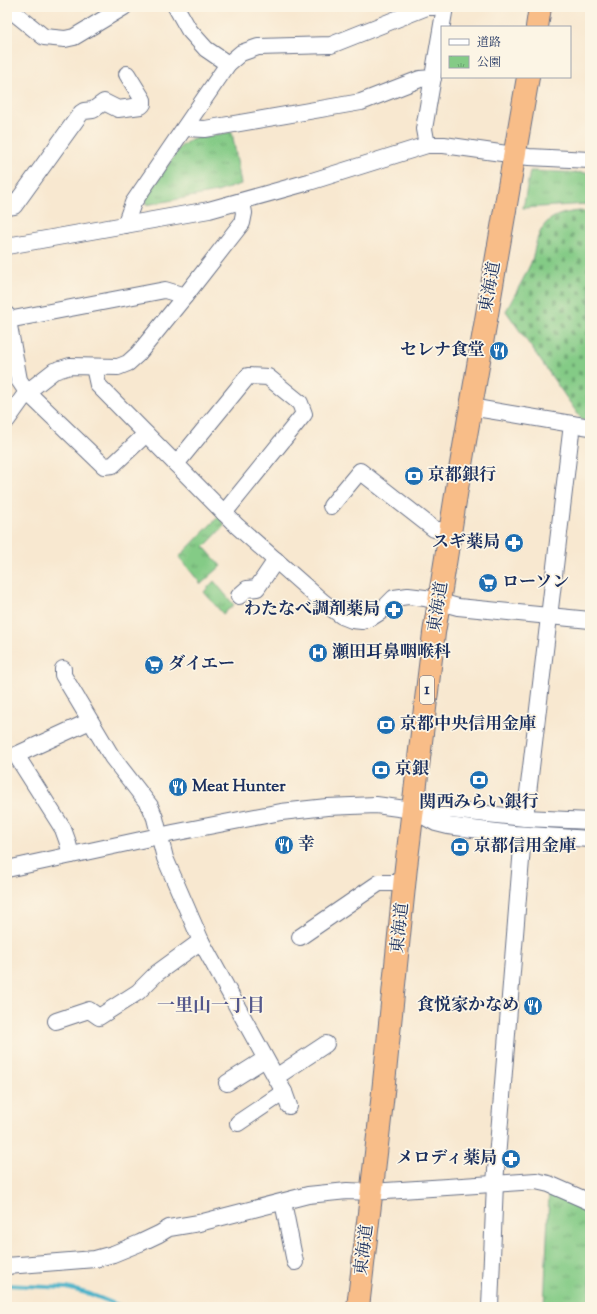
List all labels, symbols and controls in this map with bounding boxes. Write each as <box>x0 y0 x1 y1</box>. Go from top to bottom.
legend <box>441 26 571 78</box>
text: 道路 <box>477 34 501 52</box>
text: 公園 <box>477 54 501 72</box>
street label: 東海道 <box>475 260 507 314</box>
place label: セレナ食堂 <box>400 339 485 363</box>
restaurant icon: セレナ食堂 <box>488 340 510 362</box>
place label: 京都銀行 <box>428 464 496 488</box>
bank icon: 京都銀行 <box>403 465 425 487</box>
place label: スギ薬局 <box>432 531 500 555</box>
pharmacy icon: スギ薬局 <box>503 532 525 554</box>
place label: ローソン <box>502 571 569 595</box>
supermarket icon: ローソン <box>477 572 499 594</box>
street label: 東海道 <box>423 580 455 634</box>
place label: わたなべ調剤薬局 <box>244 598 380 622</box>
pharmacy icon: わたなべ調剤薬局 <box>383 599 405 621</box>
place label: 瀬田耳鼻咽喉科 <box>332 641 451 665</box>
hospital icon: 瀬田耳鼻咽喉科 <box>307 642 329 664</box>
place label: ダイエー <box>168 653 235 677</box>
supermarket icon: ダイエー <box>143 654 165 676</box>
road number: 1 <box>420 676 434 704</box>
place label: 京都中央信用金庫 <box>400 713 536 737</box>
bank icon: 京都中央信用金庫 <box>375 714 397 736</box>
place label: 京銀 <box>395 758 430 782</box>
bank icon: 京銀 <box>370 759 392 781</box>
bank icon: 関西みらい銀行 <box>468 769 490 791</box>
place label: Meat Hunter <box>192 775 286 799</box>
restaurant icon: Meat Hunter <box>167 776 189 798</box>
place label: 関西みらい銀行 <box>420 791 539 815</box>
place label: 幸 <box>298 833 315 857</box>
restaurant icon: 幸 <box>273 834 295 856</box>
place label: 京都信用金庫 <box>474 835 576 859</box>
bank icon: 京都信用金庫 <box>449 836 471 858</box>
street label: 東海道 <box>386 901 416 955</box>
district label: 一里山一丁目 <box>157 994 265 1020</box>
place label: 食悦家かなめ <box>417 994 519 1018</box>
restaurant icon: 食悦家かなめ <box>522 995 544 1017</box>
place label: メロディ薬局 <box>396 1147 497 1171</box>
pharmacy icon: メロディ薬局 <box>500 1148 522 1170</box>
street label: 東海道 <box>350 1223 380 1277</box>

